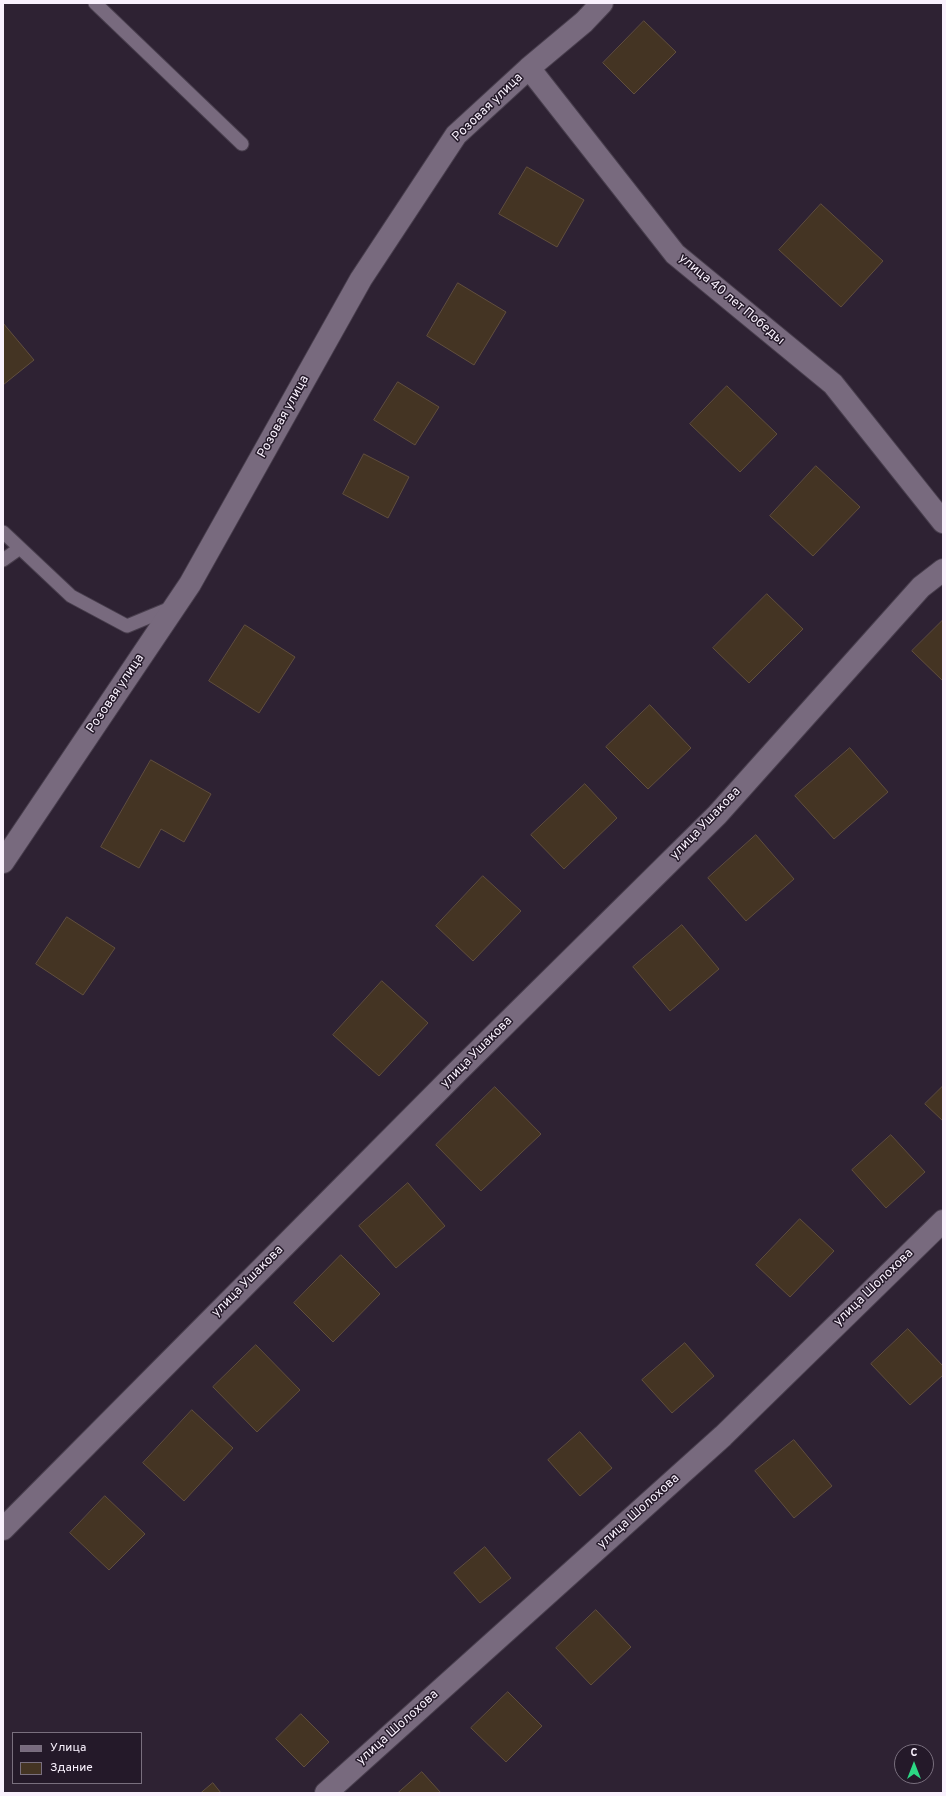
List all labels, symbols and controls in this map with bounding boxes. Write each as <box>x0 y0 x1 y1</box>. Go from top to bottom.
street label: Розовая улица <box>450 70 526 146</box>
street label: улица 40 лет Победы <box>675 251 787 349</box>
street label: Розовая улица <box>255 373 313 461</box>
street label: Розовая улица <box>84 652 148 736</box>
street label: улица Ушакова <box>667 784 745 864</box>
street label: улица Ушакова <box>438 1014 516 1092</box>
street label: улица Ушакова <box>209 1243 287 1321</box>
street label: улица Шолохова <box>831 1246 917 1330</box>
street label: улица Шолохова <box>595 1471 683 1553</box>
street label: улица Шолохова <box>354 1687 442 1769</box>
legend <box>12 1732 142 1784</box>
text: Улица <box>50 1740 86 1756</box>
north arrow <box>894 1744 934 1784</box>
text: С <box>910 1746 918 1760</box>
text: Здание <box>50 1760 93 1776</box>

